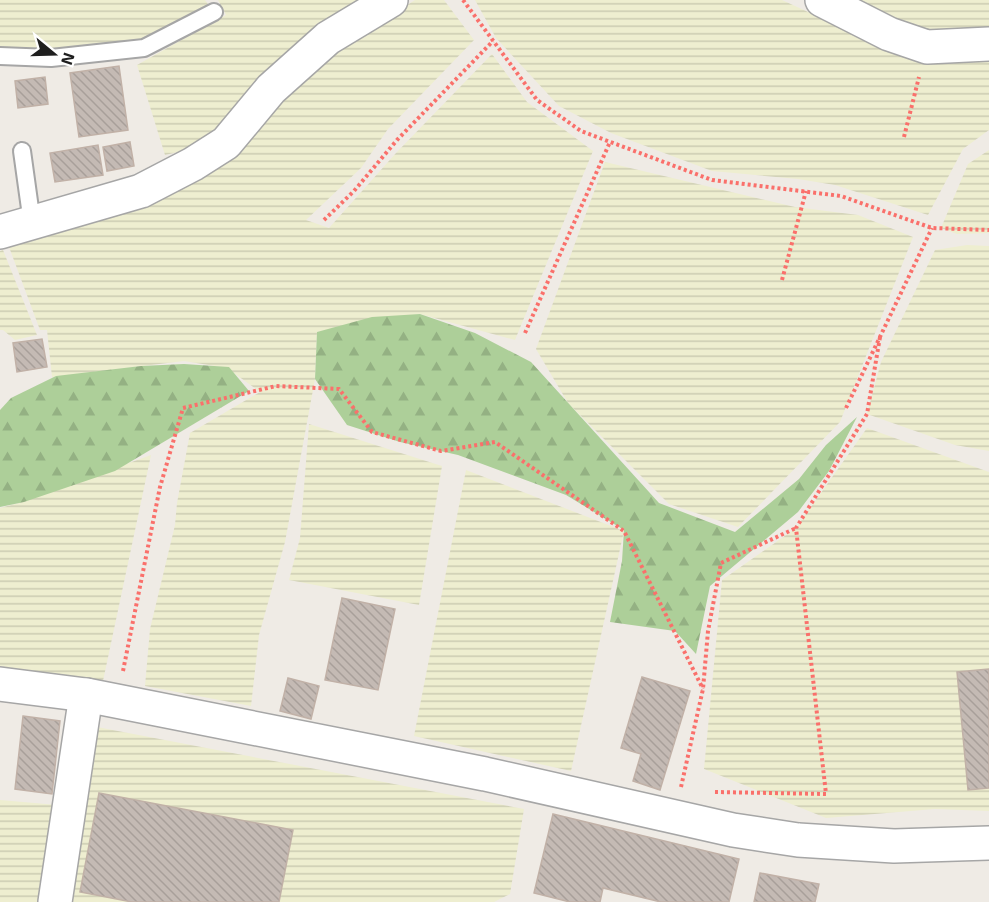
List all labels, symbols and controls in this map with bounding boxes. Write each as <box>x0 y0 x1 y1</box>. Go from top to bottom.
north arrow <box>24 24 84 84</box>
text: N <box>58 50 80 68</box>

